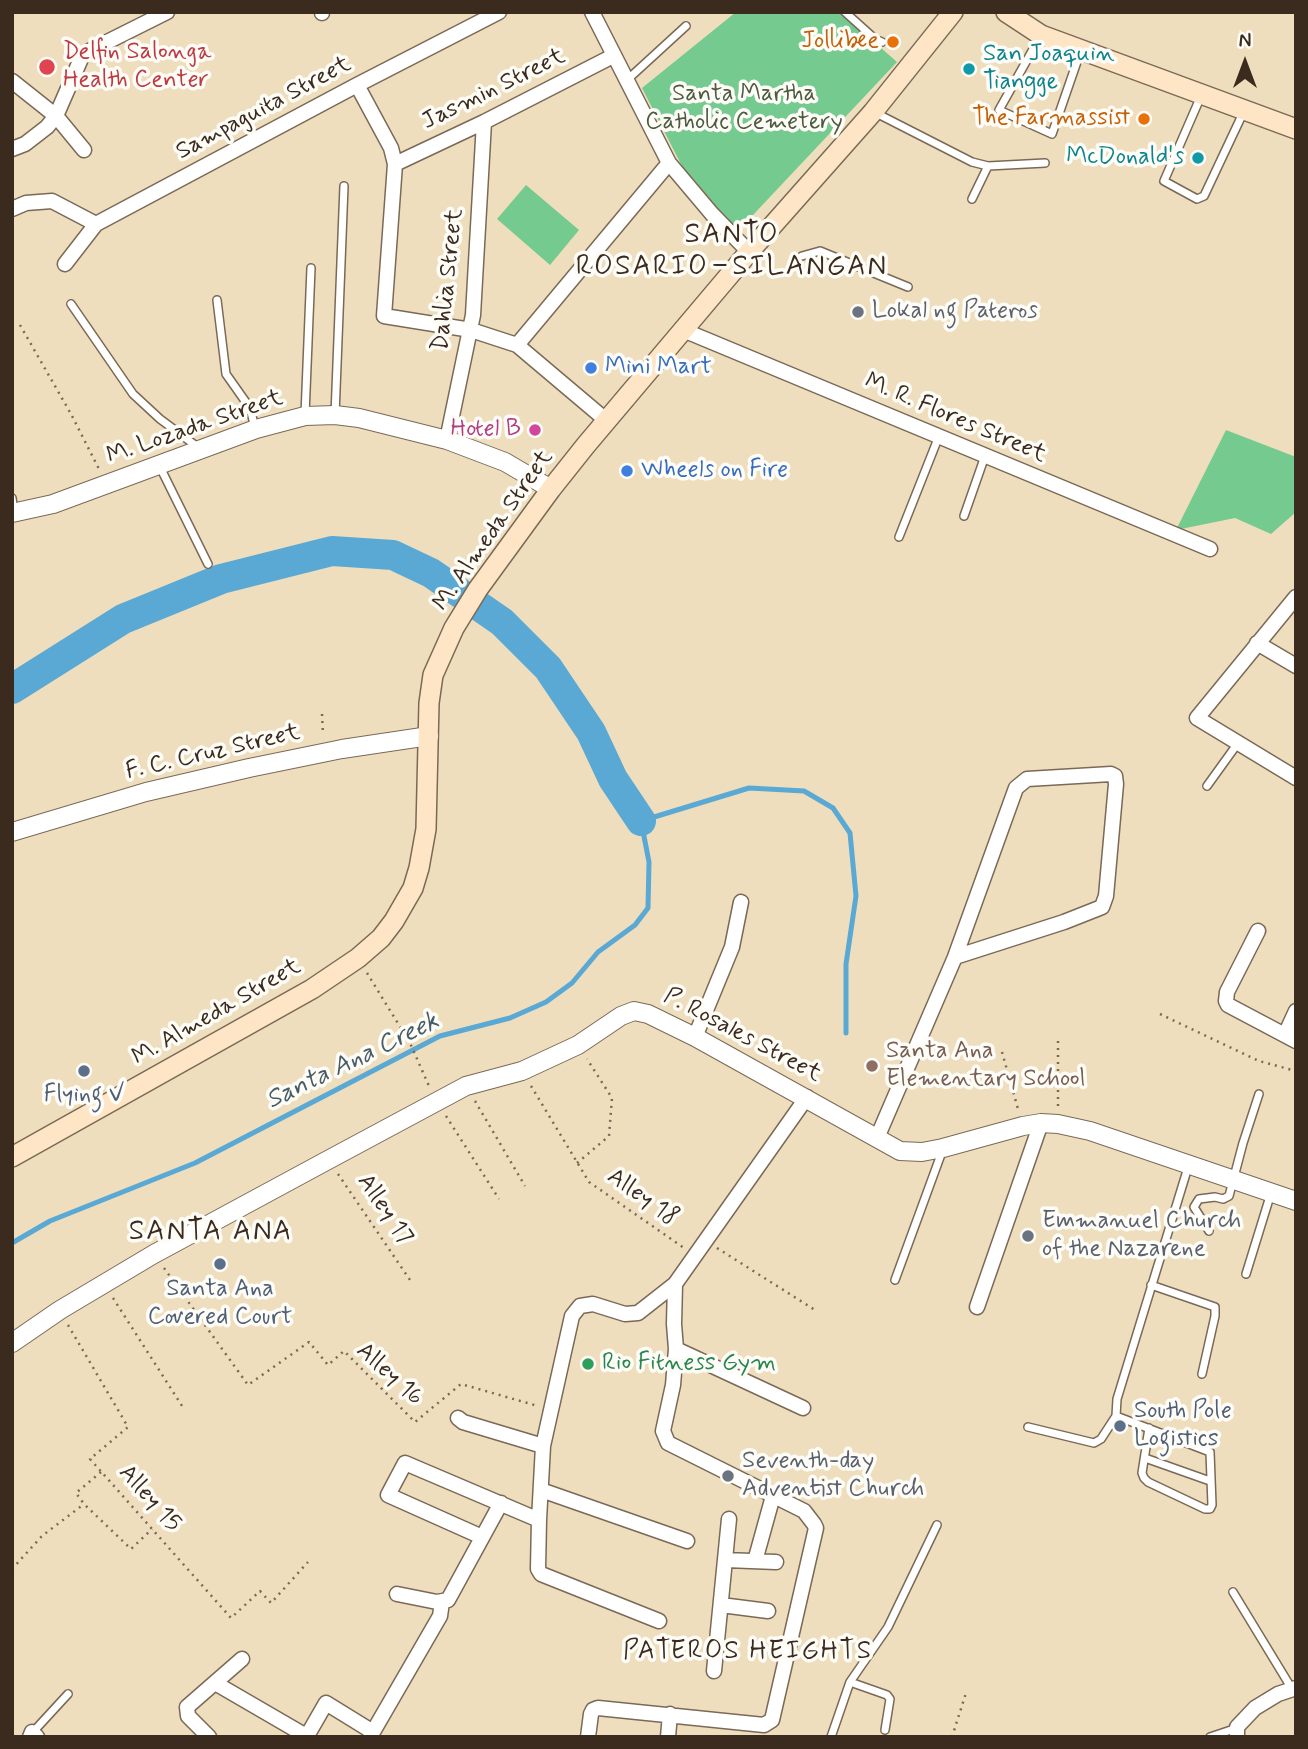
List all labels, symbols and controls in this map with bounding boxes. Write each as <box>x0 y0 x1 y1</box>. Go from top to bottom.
place label: Jollibee <box>801 28 879 56</box>
north arrow <box>1210 28 1280 98</box>
text: N <box>1239 29 1251 54</box>
marker: Jollibee <box>885 34 901 50</box>
place label: Delfin Salonga Health Center <box>63 39 211 95</box>
place label: San Joaquin Tiangge <box>983 41 1115 97</box>
street label: Jasmin Street <box>418 43 570 137</box>
street label: Sampaguita Street <box>172 51 356 167</box>
marker: Delfin Salonga Health Center <box>37 57 57 77</box>
marker: San Joaquin Tiangge <box>961 61 977 77</box>
park label: Santa Martha Catholic Cemetery <box>645 81 843 137</box>
place label: The Farmassist <box>972 105 1130 133</box>
marker: The Farmassist <box>1136 111 1152 127</box>
place label: McDonald's <box>1066 144 1184 172</box>
marker: McDonald's <box>1190 150 1206 166</box>
street label: Dahlia Street <box>427 207 471 353</box>
district label: SANTO ROSARIO–SILANGAN <box>582 219 882 285</box>
place label: Lokal ng Pateros <box>872 298 1038 326</box>
marker: Lokal ng Pateros <box>850 304 866 320</box>
place label: Mini Mart <box>605 354 712 382</box>
marker: Mini Mart <box>583 360 599 376</box>
street label: M. R. Flores Street <box>860 368 1050 470</box>
street label: M. Lozada Street <box>103 384 287 472</box>
place label: Hotel B <box>450 416 521 444</box>
marker: Hotel B <box>527 422 543 438</box>
street label: M. Almeda Street <box>428 445 560 617</box>
place label: Wheels on Fire <box>641 457 788 485</box>
marker: Wheels on Fire <box>619 463 635 479</box>
street label: F. C. Cruz Street <box>123 719 303 787</box>
street label: M. Almeda Street <box>128 953 306 1073</box>
street label: P. Rosales Street <box>658 982 826 1090</box>
water label: Santa Ana Creek <box>261 1007 445 1117</box>
place label: Santa Ana Elementary School <box>886 1038 1085 1094</box>
marker: Santa Ana Elementary School <box>864 1058 880 1074</box>
marker: Flying V <box>76 1063 92 1079</box>
place label: Flying V <box>44 1082 124 1110</box>
street label: Alley 18 <box>601 1163 683 1233</box>
street label: Alley 17 <box>350 1169 418 1251</box>
place label: Emmanuel Church of the Nazarene <box>1042 1208 1241 1264</box>
district label: SANTA ANA <box>129 1216 293 1250</box>
marker: Emmanuel Church of the Nazarene <box>1020 1228 1036 1244</box>
marker: Santa Ana Covered Court <box>212 1256 228 1272</box>
place label: Santa Ana Covered Court <box>148 1276 292 1332</box>
street label: Alley 16 <box>349 1337 429 1413</box>
place label: Rio Fitness Gym <box>602 1350 776 1378</box>
marker: Rio Fitness Gym <box>580 1356 596 1372</box>
place label: South Pole Logistics <box>1134 1398 1232 1454</box>
marker: South Pole Logistics <box>1112 1418 1128 1434</box>
place label: Seventh-day Adventist Church <box>742 1448 924 1504</box>
street label: Alley 15 <box>111 1460 187 1538</box>
marker: Seventh-day Adventist Church <box>720 1468 736 1484</box>
district label: PATEROS HEIGHTS <box>620 1637 876 1669</box>

